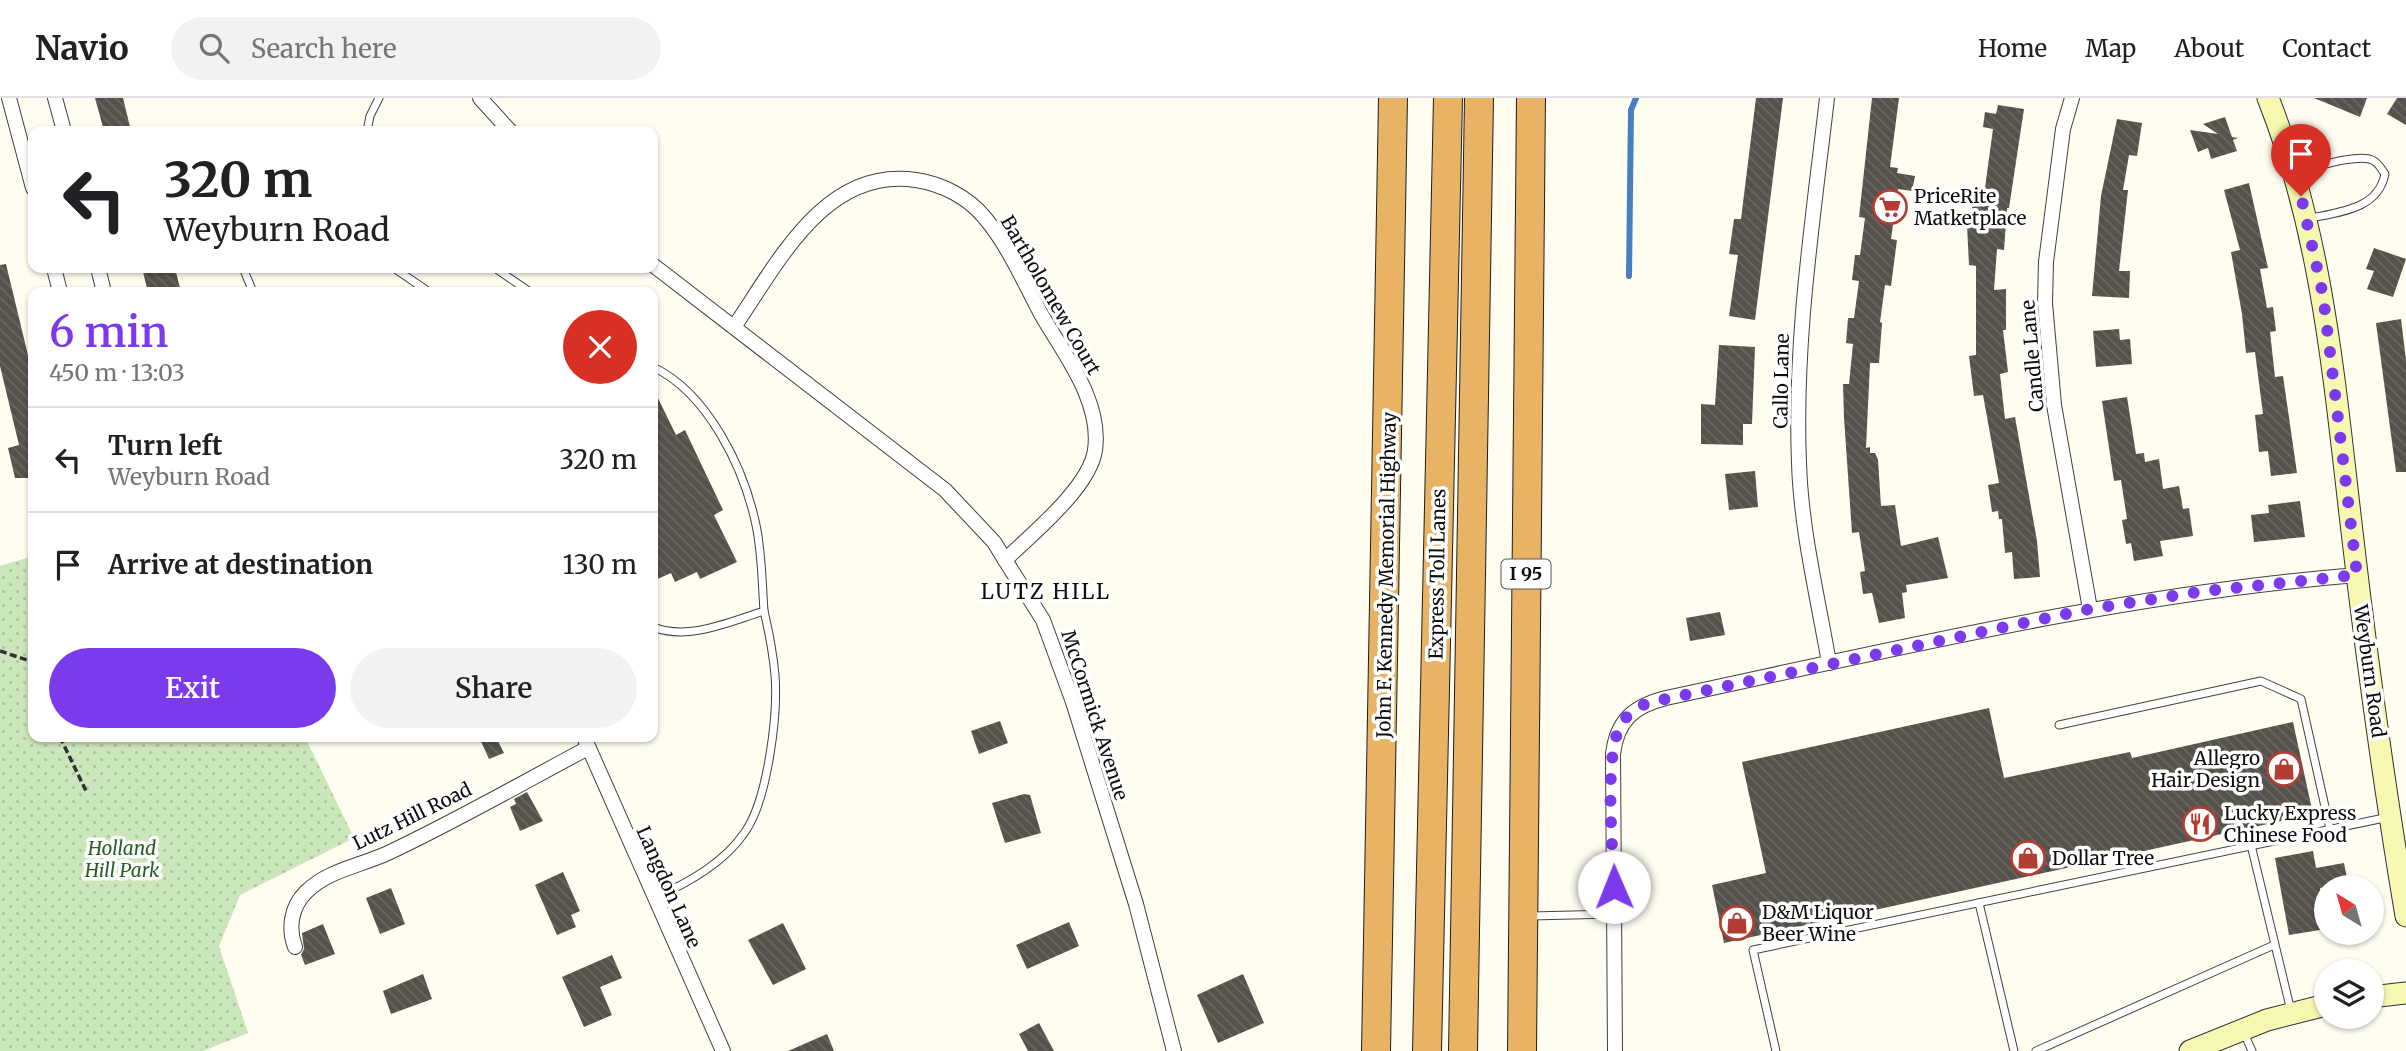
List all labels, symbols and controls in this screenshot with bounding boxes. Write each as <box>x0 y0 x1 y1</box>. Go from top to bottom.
search box <box>171 17 661 80</box>
text: Navio <box>35 28 129 69</box>
icon: search <box>195 29 233 67</box>
text: Search here <box>251 32 396 65</box>
text: Home <box>1978 33 2047 64</box>
text: Map <box>2085 33 2136 64</box>
text: About <box>2174 33 2244 64</box>
text: Contact <box>2282 33 2371 64</box>
pin <box>2271 124 2331 196</box>
icon: arrive <box>2282 135 2320 173</box>
text: 320 m <box>164 149 312 210</box>
icon: left <box>49 154 140 245</box>
place label: PriceRite Matketplace <box>1914 184 2026 230</box>
supermarket icon: PriceRite Matketplace <box>1871 188 1909 226</box>
text: Weyburn Road <box>164 210 390 250</box>
street label: Bartholomew Court <box>996 211 1107 380</box>
street label: Candle Lane <box>2015 299 2049 413</box>
text: 6 min <box>49 306 168 358</box>
button: close <box>563 310 637 384</box>
street label: Callo Lane <box>1768 333 1794 429</box>
text: 450 m · 13:03 <box>49 358 185 387</box>
street label: John F. Kennedy Memorial Highway <box>1371 412 1401 739</box>
text: Turn left <box>108 429 222 462</box>
icon: left <box>49 441 87 479</box>
text: 320 m <box>559 443 637 476</box>
text: Weyburn Road <box>108 462 270 491</box>
street label: Express Toll Lanes <box>1424 488 1450 660</box>
icon: arrive <box>49 546 87 584</box>
text: Arrive at destination <box>108 548 373 581</box>
text: 130 m <box>563 548 637 581</box>
road number: I 95 <box>1502 560 1550 588</box>
district label: LUTZ HILL <box>981 578 1111 605</box>
street label: Weyburn Road <box>2349 602 2391 739</box>
street label: McCormick Avenue <box>1056 627 1134 803</box>
button: Exit <box>49 648 336 728</box>
button: Share <box>350 648 637 728</box>
place label: Allegro Hair Design <box>2151 746 2260 792</box>
shop icon: Allegro Hair Design <box>2265 750 2303 788</box>
street label: Lutz Hill Road <box>349 777 475 855</box>
place label: Lucky Express Chinese Food <box>2224 801 2356 847</box>
restaurant icon: Lucky Express Chinese Food <box>2181 805 2219 843</box>
street label: Langdon Lane <box>631 822 707 952</box>
park label: Holland Hill Park <box>84 836 160 882</box>
shop icon: Dollar Tree <box>2009 839 2047 877</box>
place label: Dollar Tree <box>2052 846 2154 870</box>
position arrow <box>1577 850 1651 924</box>
north arrow <box>2314 875 2384 945</box>
map controls <box>2314 875 2384 1029</box>
place label: D&M Liquor Beer Wine <box>1762 900 1874 946</box>
shop icon: D&M Liquor Beer Wine <box>1718 904 1756 942</box>
button: layers <box>2314 959 2384 1029</box>

